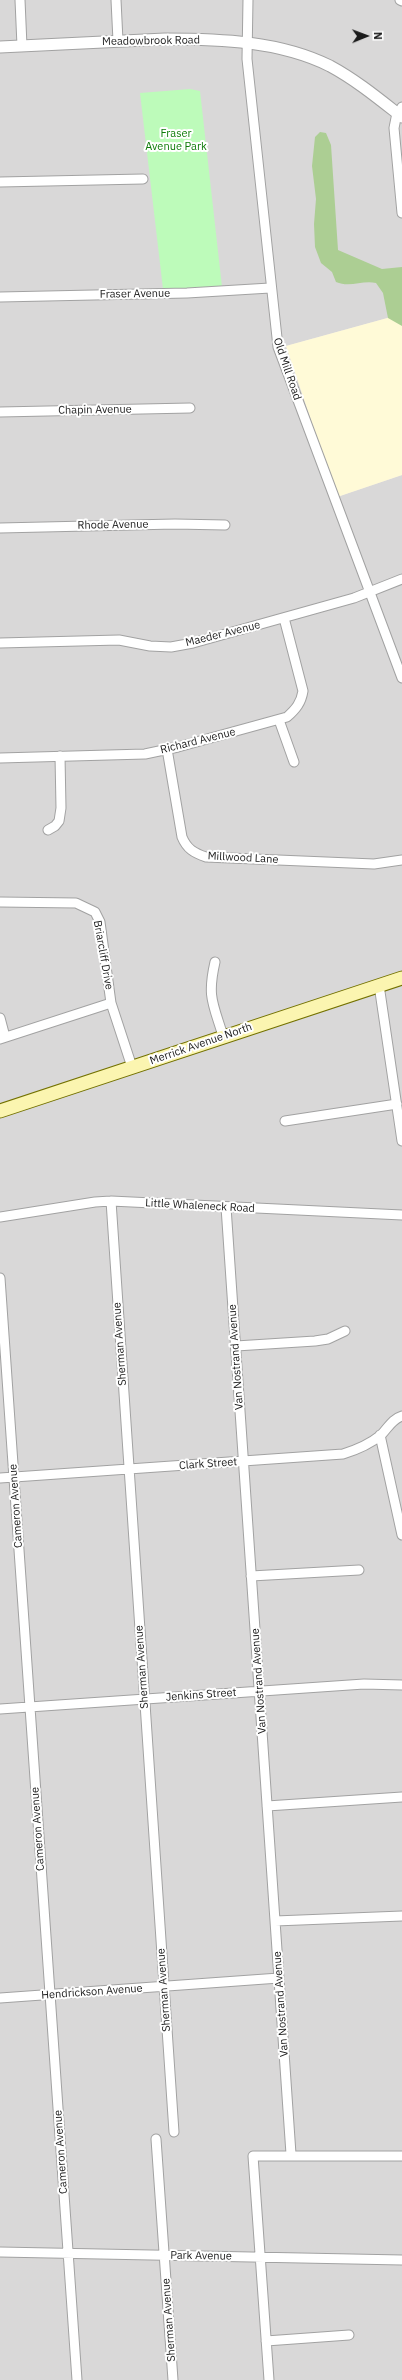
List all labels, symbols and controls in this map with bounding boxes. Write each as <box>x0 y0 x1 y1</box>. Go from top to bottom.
north arrow <box>346 16 386 56</box>
text: N <box>371 32 385 40</box>
street label: Meadowbrook Road <box>102 34 200 48</box>
park label: Fraser Avenue Park <box>145 127 207 153</box>
street label: Fraser Avenue <box>100 287 170 301</box>
street label: Old Mill Road <box>270 336 304 402</box>
street label: Chapin Avenue <box>58 403 132 417</box>
street label: Rhode Avenue <box>77 518 149 532</box>
street label: Maeder Avenue <box>184 618 262 650</box>
street label: Richard Avenue <box>159 725 237 757</box>
street label: Millwood Lane <box>207 850 279 866</box>
street label: Briarcliff Drive <box>90 919 116 991</box>
street label: Merrick Avenue North <box>148 1020 254 1068</box>
street label: Little Whaleneck Road <box>145 1197 255 1215</box>
street label: Sherman Avenue <box>110 1302 130 1386</box>
street label: Van Nostrand Avenue <box>226 1304 246 1410</box>
street label: Clark Street <box>178 1455 238 1473</box>
street label: Cameron Avenue <box>6 1464 26 1548</box>
street label: Sherman Avenue <box>132 1625 152 1709</box>
street label: Van Nostrand Avenue <box>249 1628 269 1734</box>
street label: Jenkins Street <box>165 1686 237 1704</box>
street label: Cameron Avenue <box>28 1787 48 1871</box>
street label: Sherman Avenue <box>154 1948 174 2032</box>
street label: Van Nostrand Avenue <box>271 1951 291 2057</box>
street label: Hendrickson Avenue <box>41 1982 143 2002</box>
street label: Cameron Avenue <box>51 2110 71 2194</box>
street label: Park Avenue <box>170 2249 232 2263</box>
street label: Sherman Avenue <box>159 2278 179 2362</box>

